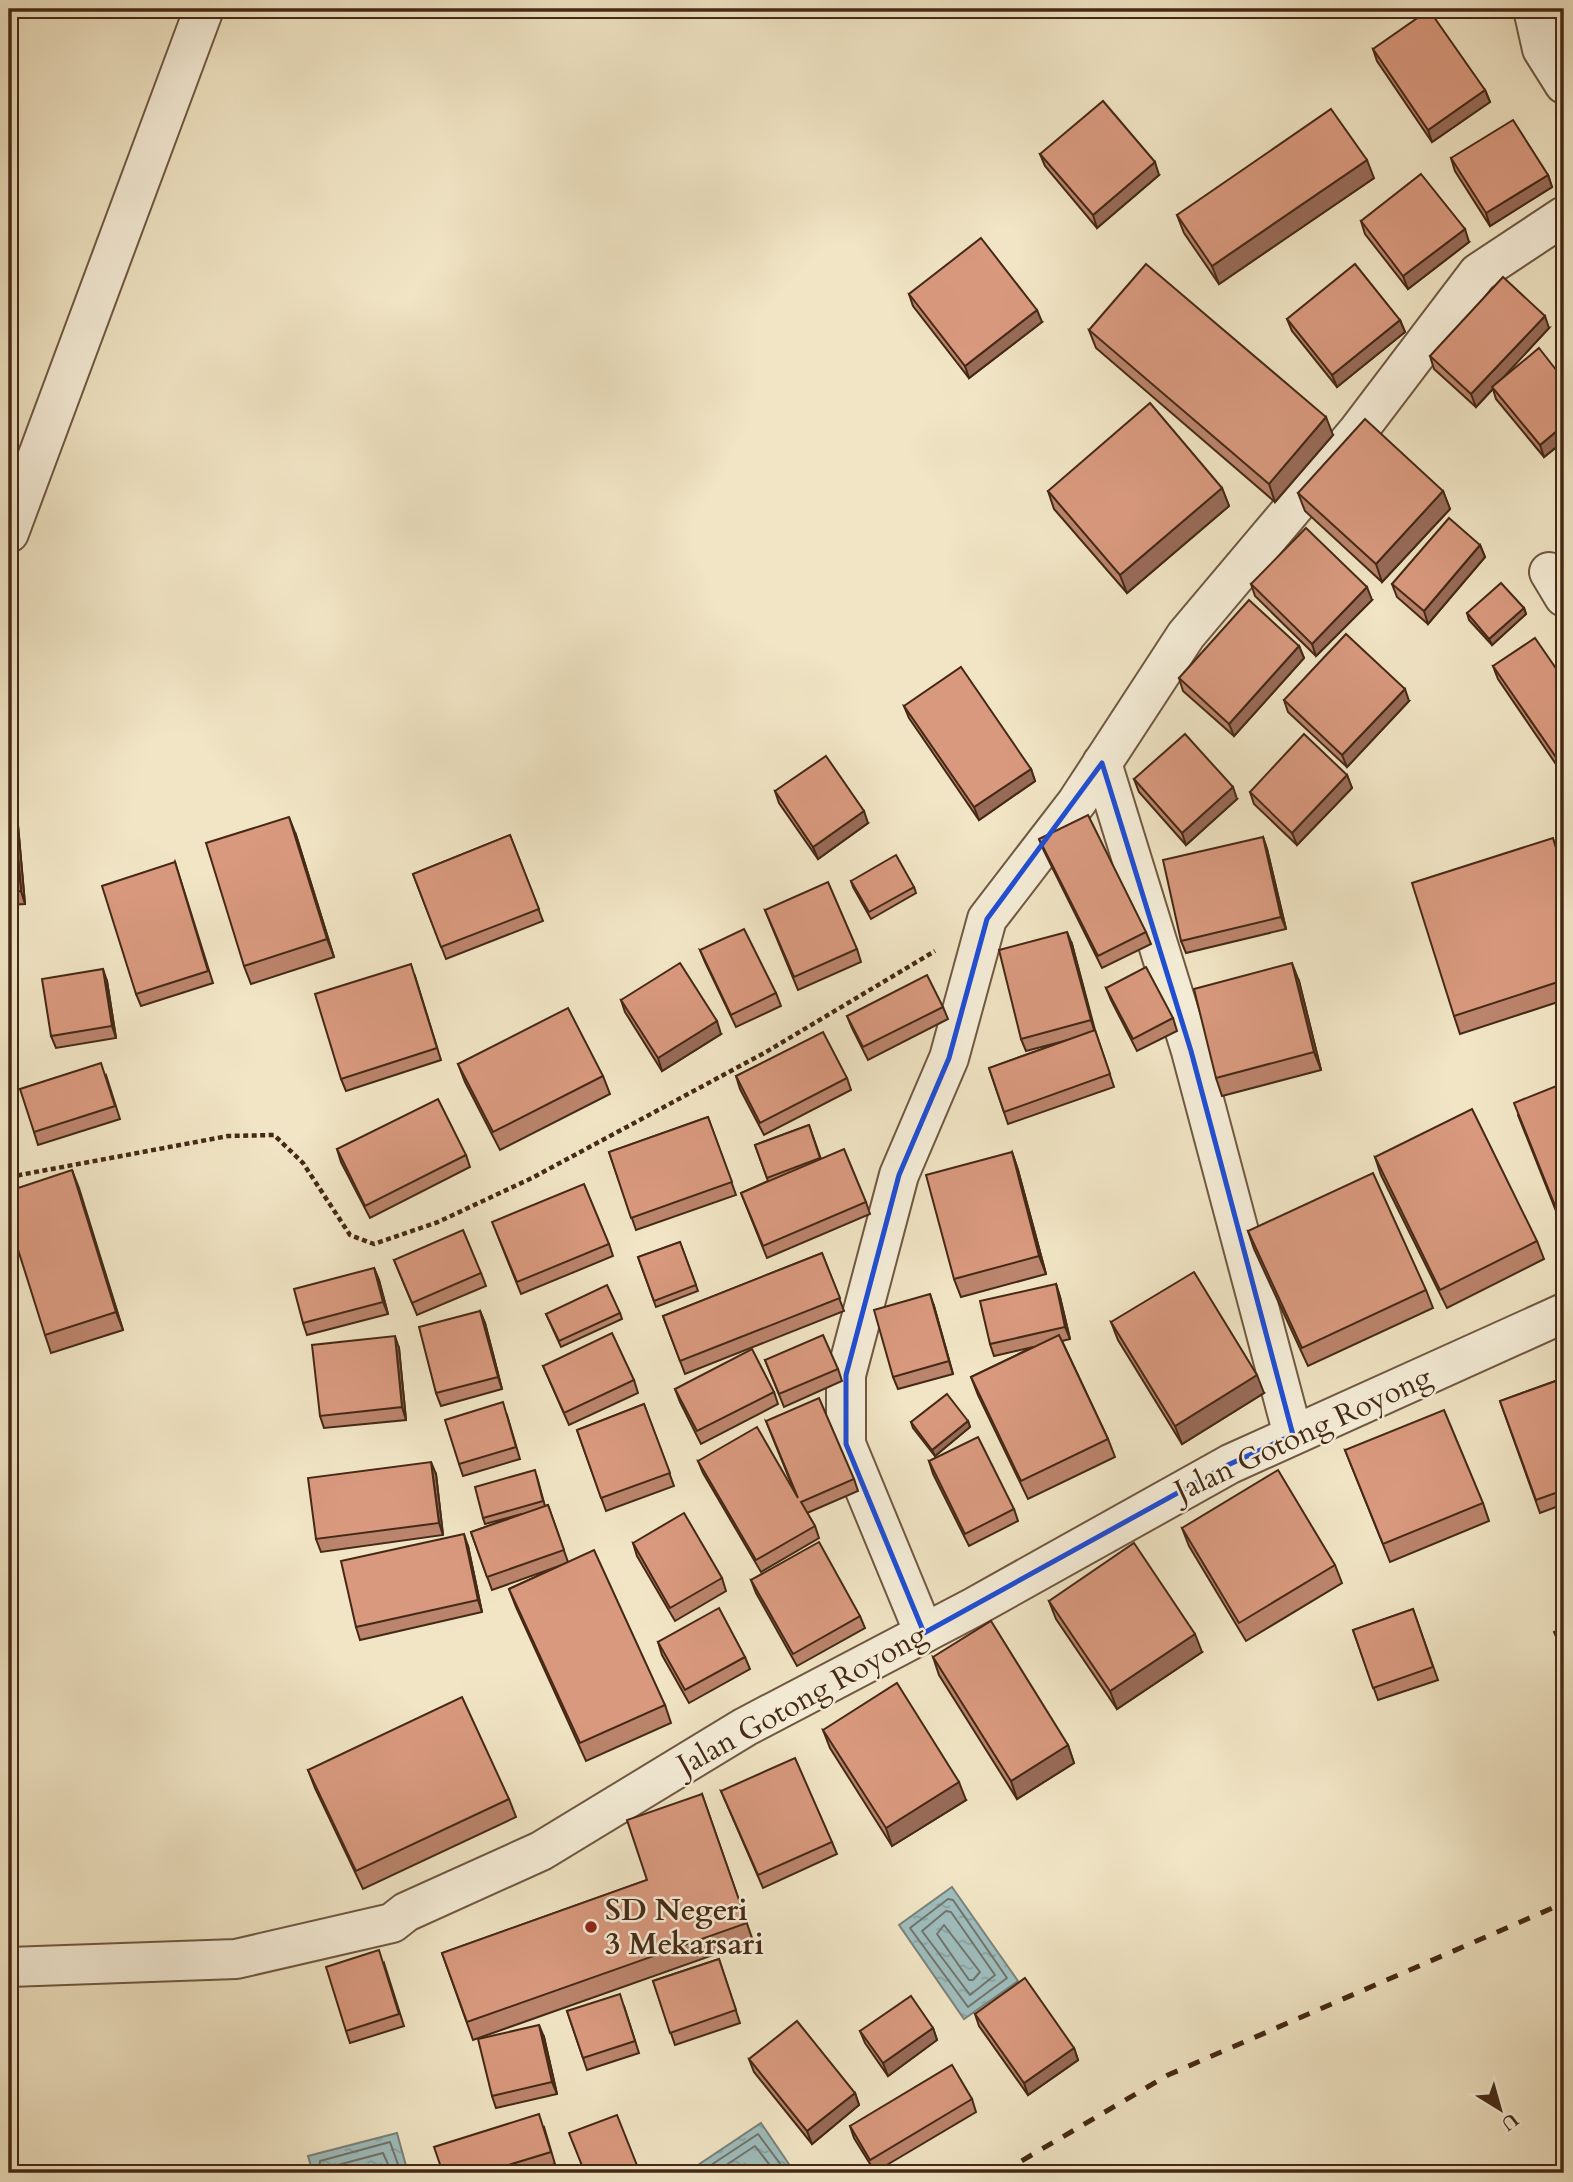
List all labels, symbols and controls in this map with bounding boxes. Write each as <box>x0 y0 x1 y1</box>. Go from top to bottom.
street label: Jalan Gotong Royong <box>1164 1356 1438 1513</box>
street label: Jalan Gotong Royong <box>666 1614 934 1788</box>
place label: SD Negeri 3 Mekarsari <box>605 1890 764 1965</box>
marker: SD Negeri 3 Mekarsari <box>583 1919 599 1935</box>
north arrow <box>1464 2074 1534 2144</box>
text: U <box>1495 2107 1524 2137</box>

